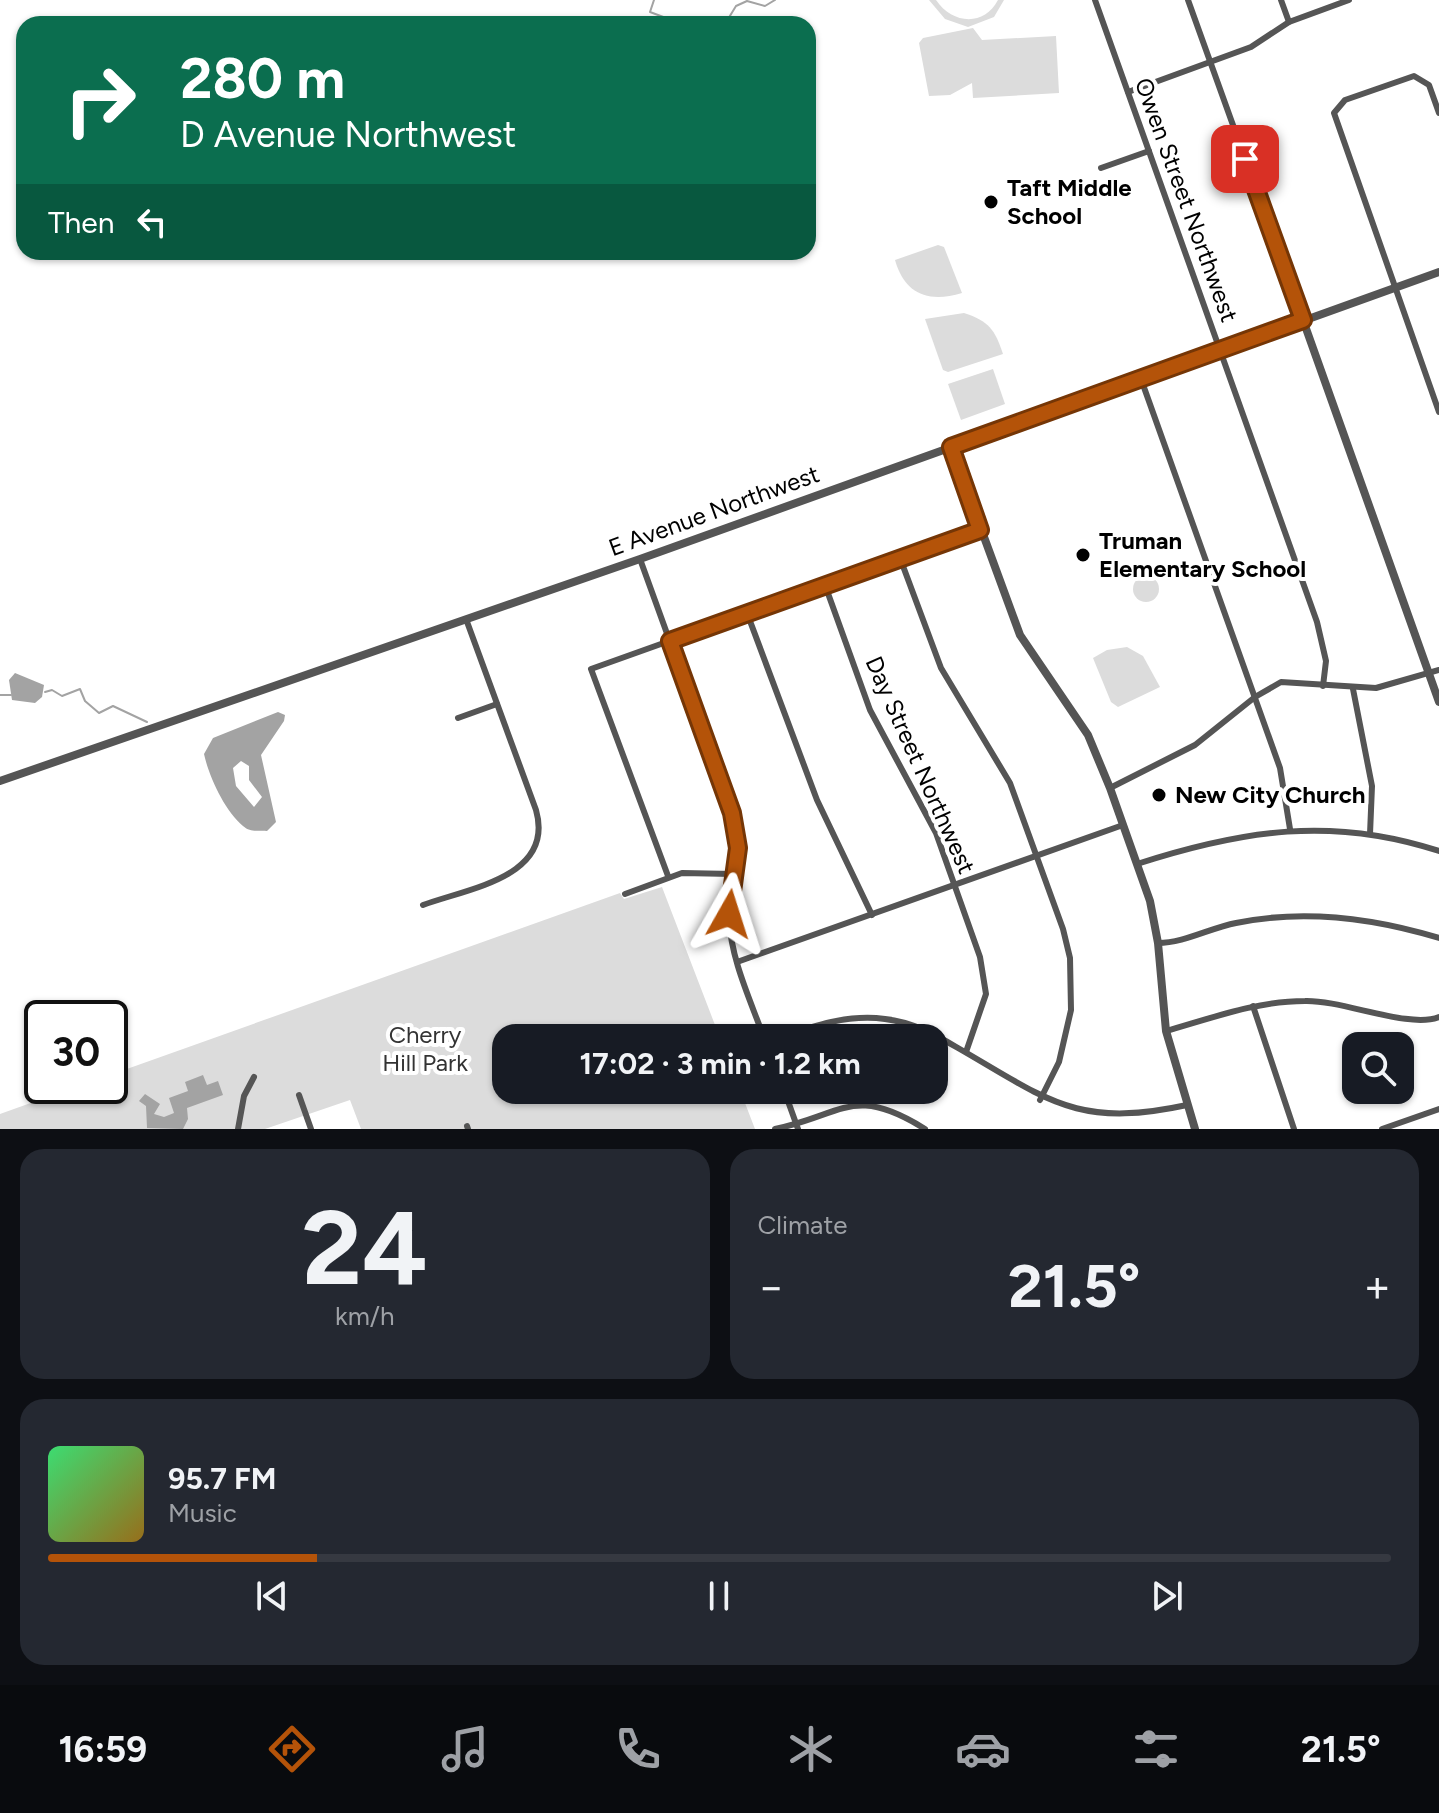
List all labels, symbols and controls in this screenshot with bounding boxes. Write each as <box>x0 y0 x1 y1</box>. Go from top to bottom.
text: 280 m <box>180 45 345 112</box>
icon: right <box>48 48 152 152</box>
street label: Owen Street Northwest <box>1129 74 1244 326</box>
text: D Avenue Northwest <box>180 113 516 156</box>
pin <box>1211 125 1279 193</box>
icon: arrive <box>1223 137 1267 181</box>
place label: Taft Middle School <box>1007 173 1132 230</box>
marker: Taft Middle School <box>982 193 1000 211</box>
icon: left <box>130 200 174 244</box>
text: Then <box>48 204 114 241</box>
street label: E Avenue Northwest <box>605 459 823 562</box>
place label: Truman Elementary School <box>1099 526 1306 583</box>
marker: Truman Elementary School <box>1074 546 1092 564</box>
street label: Day Street Northwest <box>859 652 982 878</box>
place label: New City Church <box>1175 780 1366 809</box>
marker: New City Church <box>1150 786 1168 804</box>
position arrow <box>687 872 771 956</box>
speed limit sign: 30 <box>24 1000 128 1104</box>
park label: Cherry Hill Park <box>382 1020 468 1077</box>
map controls <box>1342 1032 1414 1104</box>
button: search <box>1342 1032 1414 1104</box>
text: 17:02 · 3 min · 1.2 km <box>579 1045 861 1082</box>
text: 24 <box>302 1185 428 1310</box>
text: Climate <box>758 1209 847 1241</box>
text: 21.5° <box>1008 1250 1140 1322</box>
text: − <box>758 1260 785 1313</box>
text: + <box>1364 1260 1391 1313</box>
text: km/h <box>335 1300 394 1332</box>
text: 95.7 FM <box>168 1460 276 1497</box>
text: Music <box>168 1497 237 1529</box>
icon: previous <box>250 1574 294 1618</box>
icon: pause <box>697 1574 741 1618</box>
icon: next <box>1145 1574 1189 1618</box>
icon: directions <box>264 1721 320 1777</box>
icon: music <box>437 1721 493 1777</box>
icon: phone <box>610 1721 666 1777</box>
icon: climate <box>783 1721 839 1777</box>
icon: car <box>955 1721 1011 1777</box>
icon: filters <box>1128 1721 1184 1777</box>
text: 16:59 <box>58 1728 147 1771</box>
text: 21.5° <box>1301 1728 1381 1771</box>

